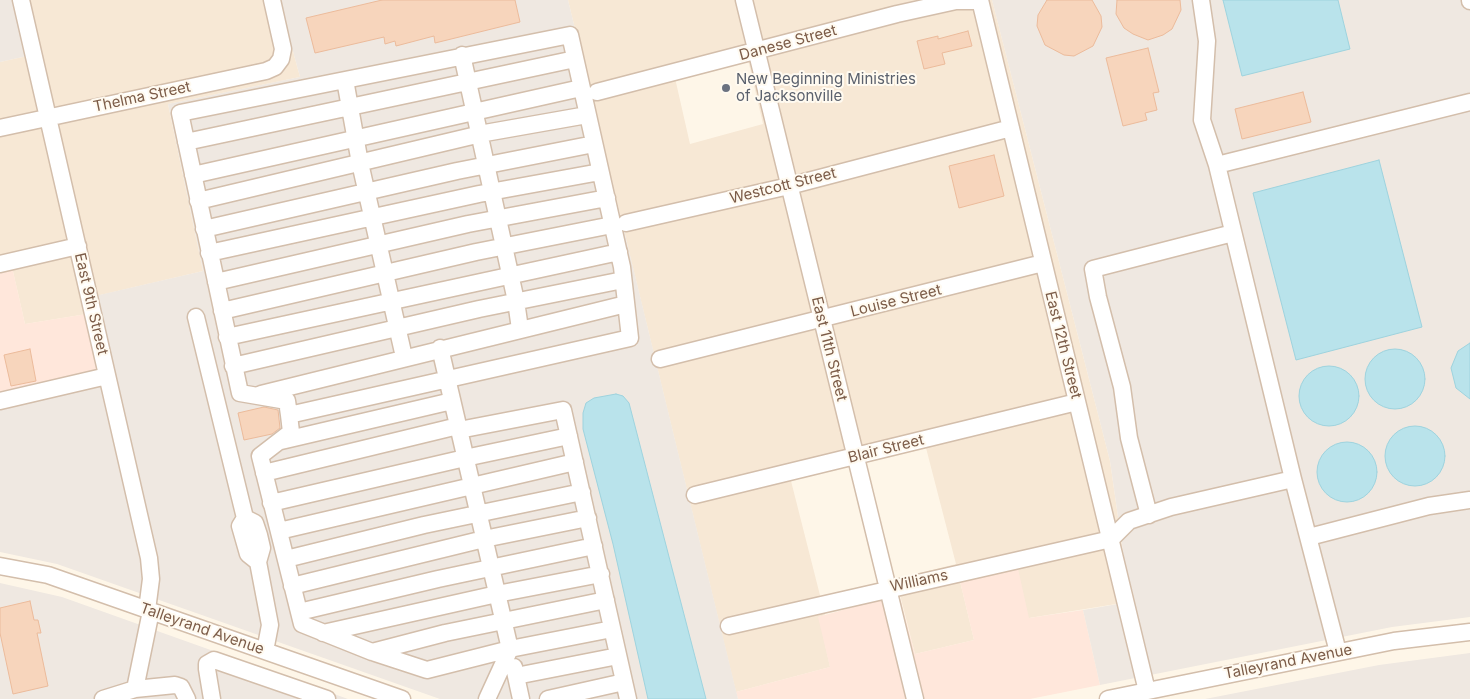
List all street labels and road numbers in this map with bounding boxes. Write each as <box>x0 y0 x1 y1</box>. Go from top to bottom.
street label: Danese Street <box>737 21 839 65</box>
street label: Thelma Street <box>92 78 192 116</box>
street label: Westcott Street <box>728 164 838 208</box>
street label: East 9th Street <box>70 251 112 357</box>
street label: Louise Street <box>849 281 943 321</box>
street label: East 12th Street <box>1041 289 1085 401</box>
street label: East 11th Street <box>807 295 851 403</box>
street label: Blair Street <box>846 431 926 467</box>
street label: Williams <box>888 566 950 596</box>
street label: Talleyrand Avenue <box>138 599 266 659</box>
street label: Talleyrand Avenue <box>1222 641 1354 683</box>

